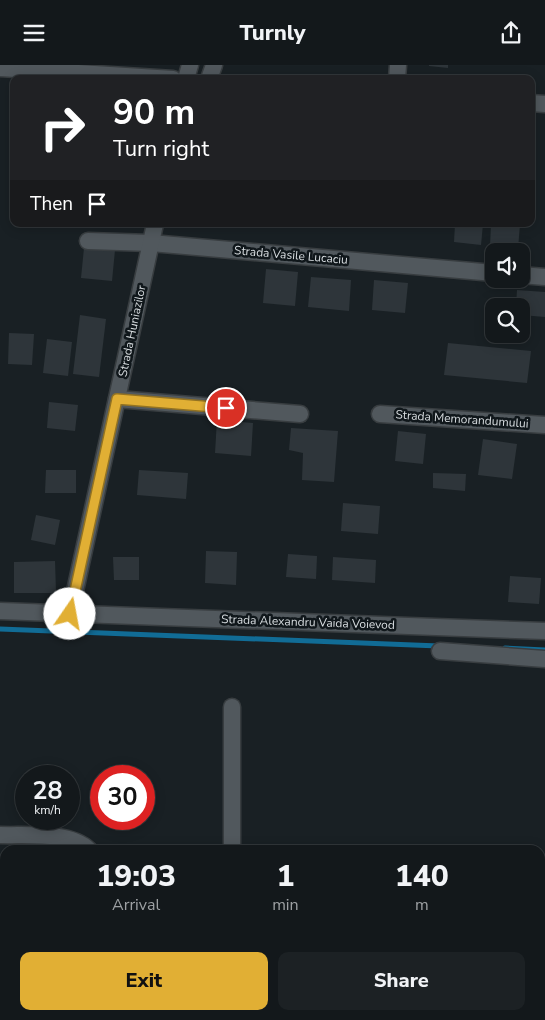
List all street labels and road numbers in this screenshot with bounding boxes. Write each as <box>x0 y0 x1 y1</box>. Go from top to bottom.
street label: Strada Vasile Lucaciu <box>233 242 349 268</box>
street label: Strada Huniazilor <box>114 283 150 378</box>
street label: Strada Memorandumului <box>395 406 529 432</box>
street label: Strada Alexandru Vaida Voievod <box>221 611 395 633</box>

